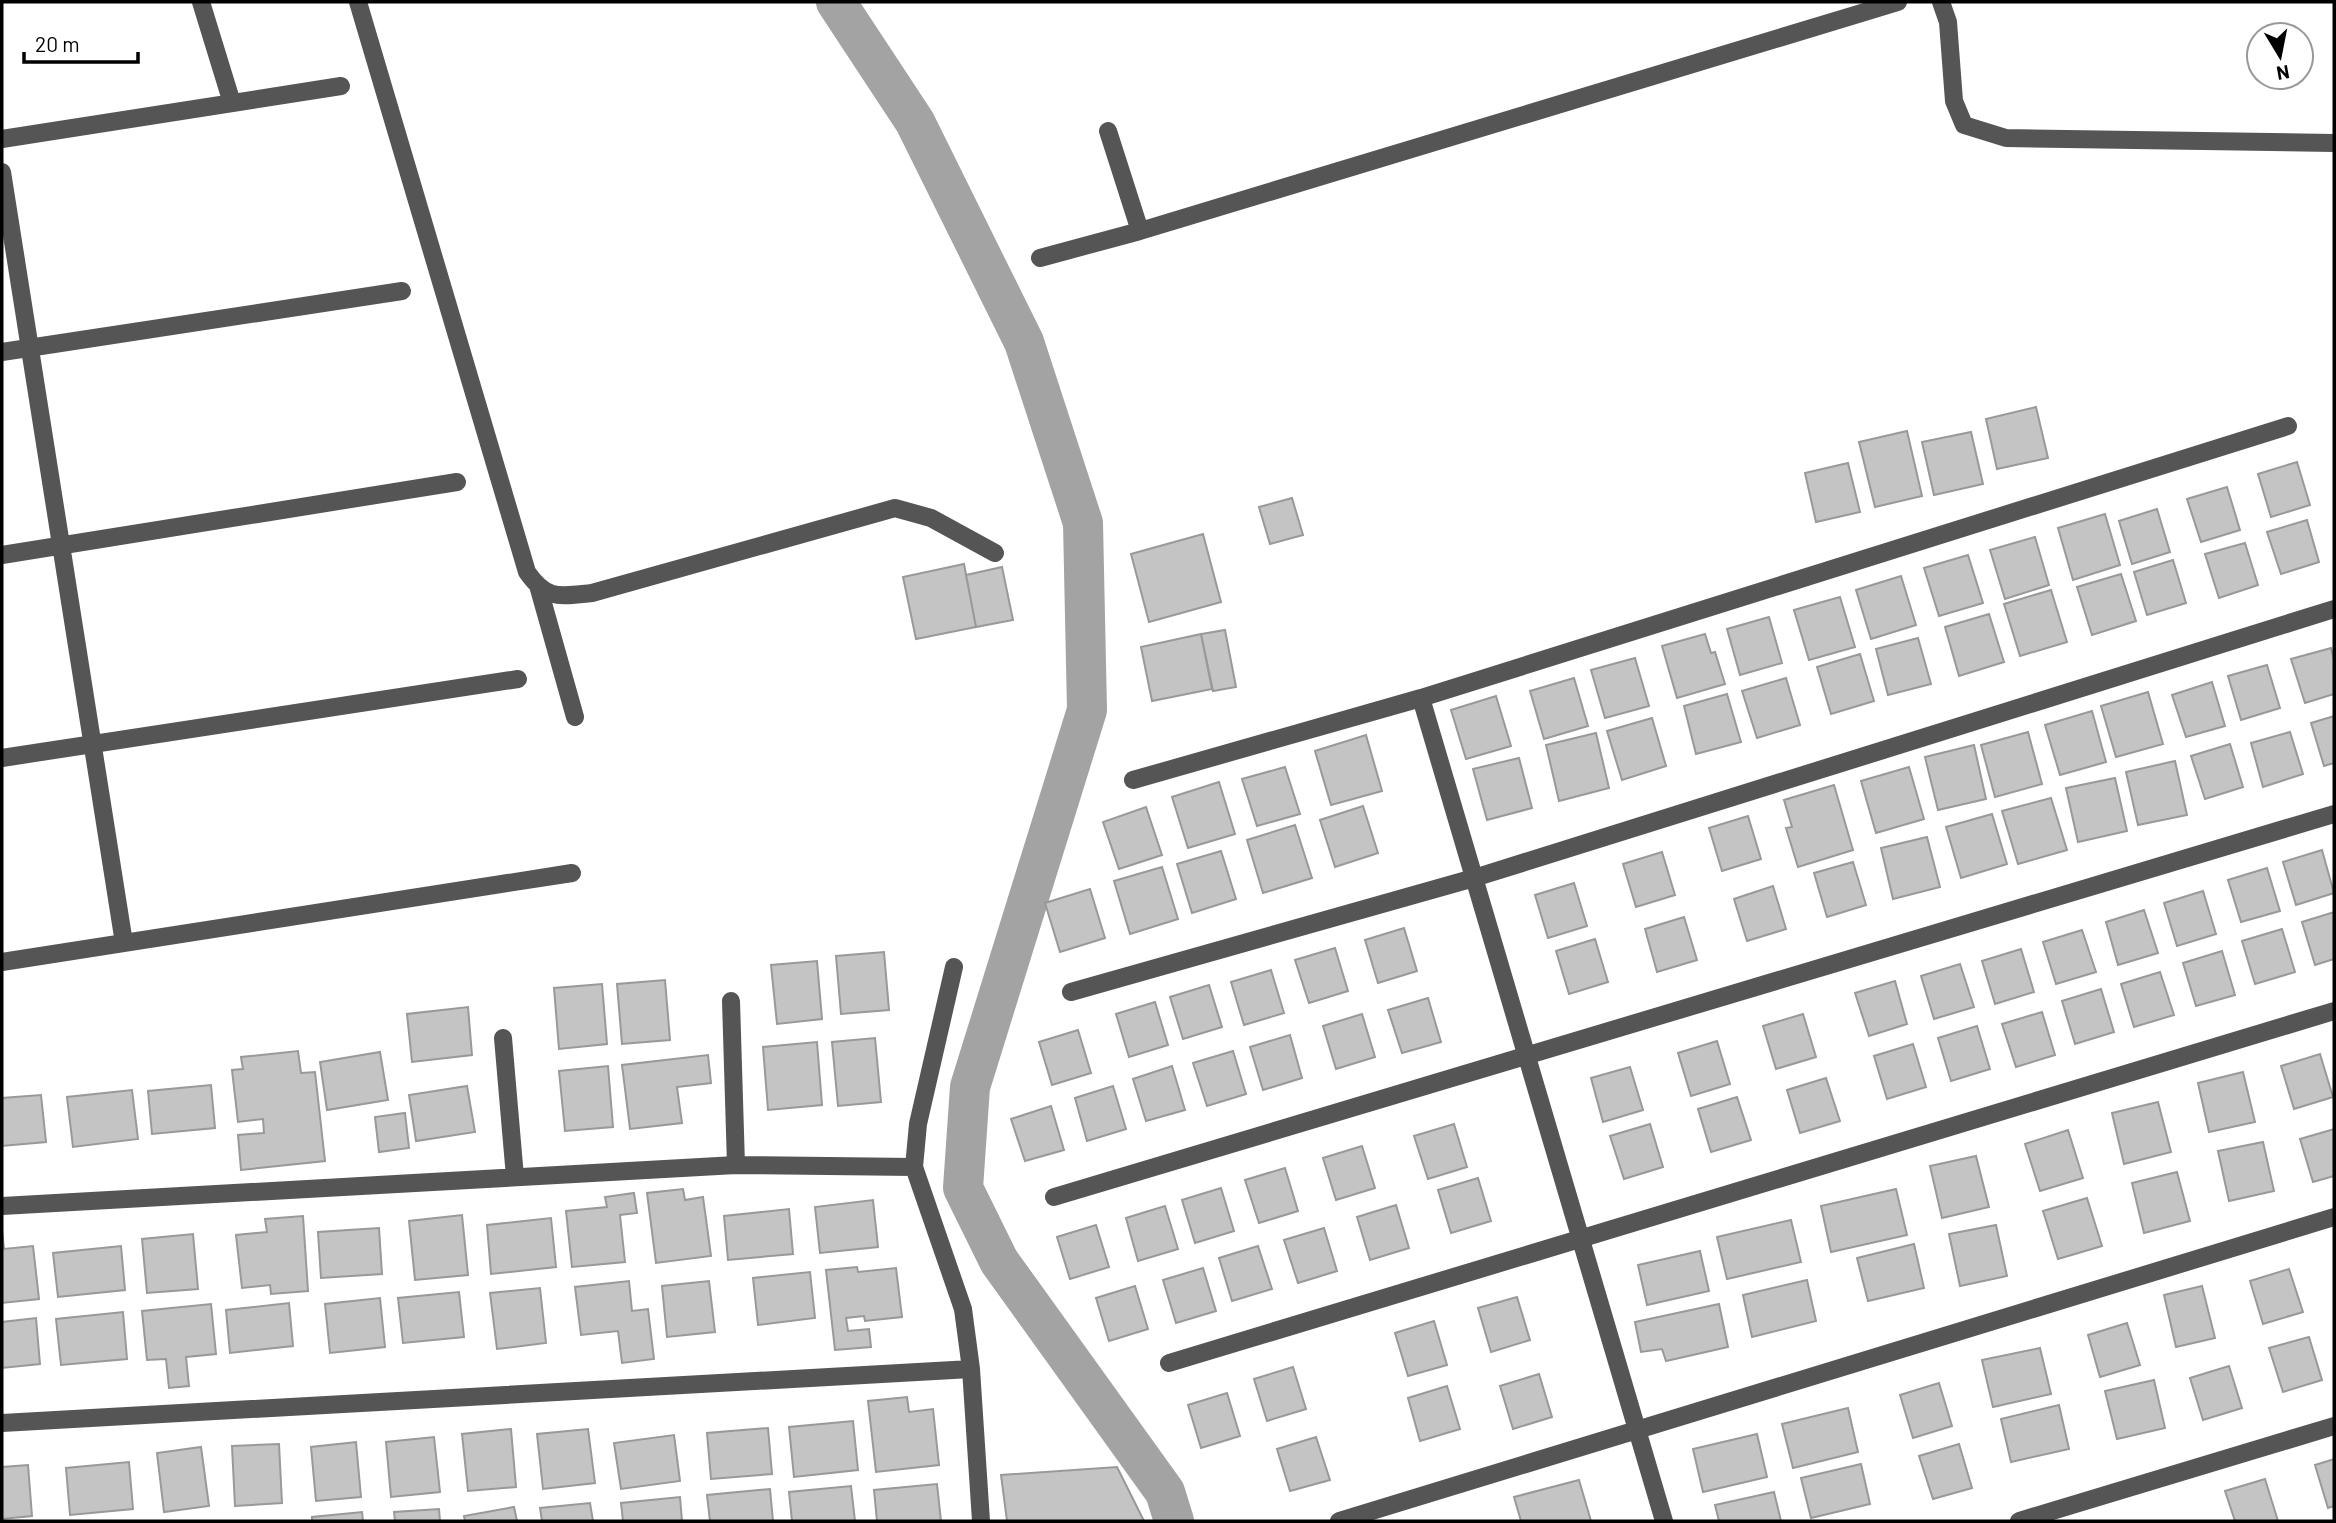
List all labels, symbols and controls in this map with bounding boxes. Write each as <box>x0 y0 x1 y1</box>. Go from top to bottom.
scale bar <box>24 21 138 65</box>
north arrow <box>2245 21 2315 91</box>
text: 20 m <box>35 31 80 56</box>
text: N <box>2275 61 2291 86</box>

